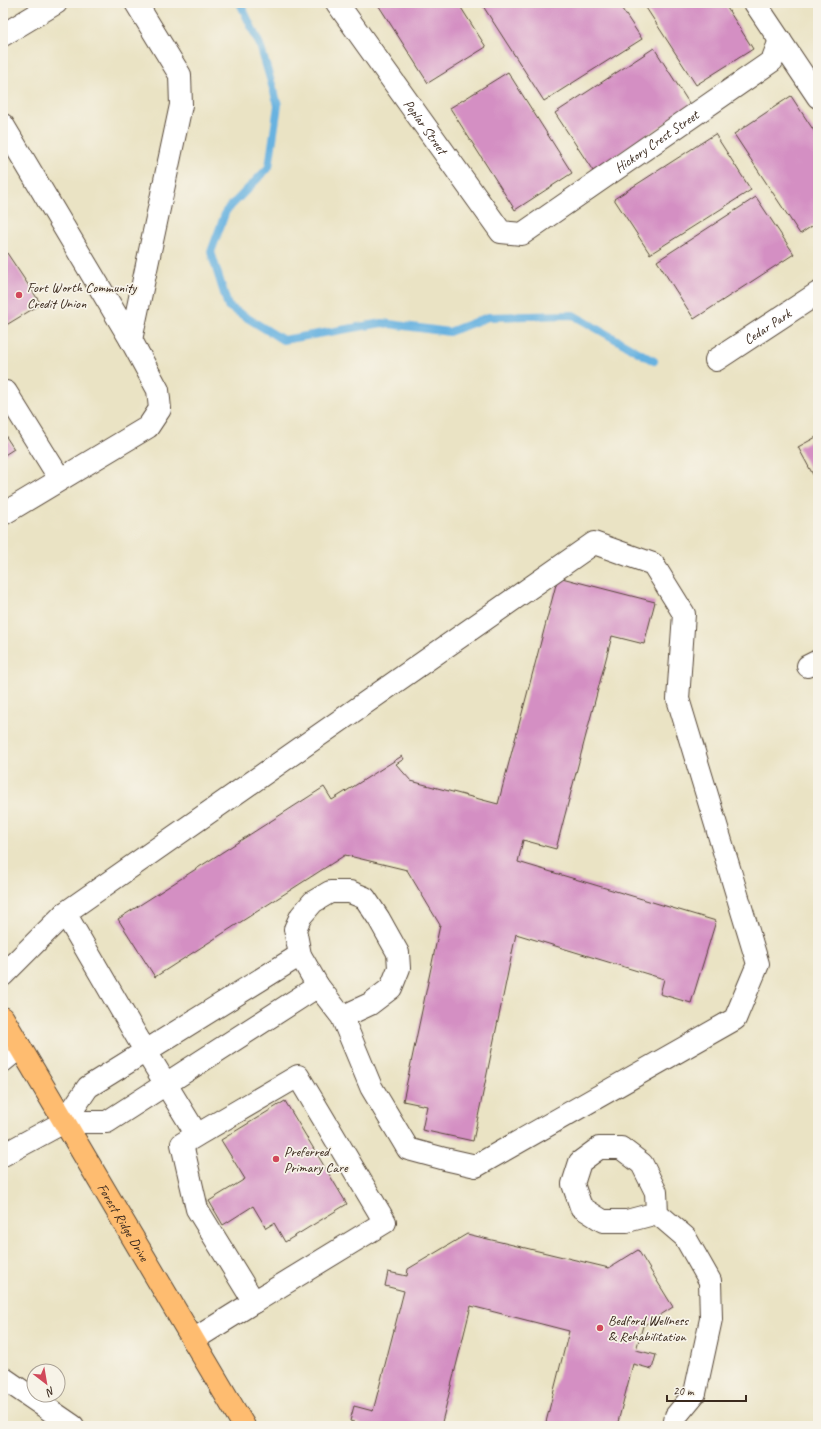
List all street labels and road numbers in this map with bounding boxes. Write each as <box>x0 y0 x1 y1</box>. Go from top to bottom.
street label: Poplar Street <box>400 96 452 159</box>
street label: Hickory Crest Street <box>611 105 703 176</box>
street label: Cedar Park <box>740 304 795 348</box>
street label: Forest Ridge Drive <box>94 1180 154 1265</box>

